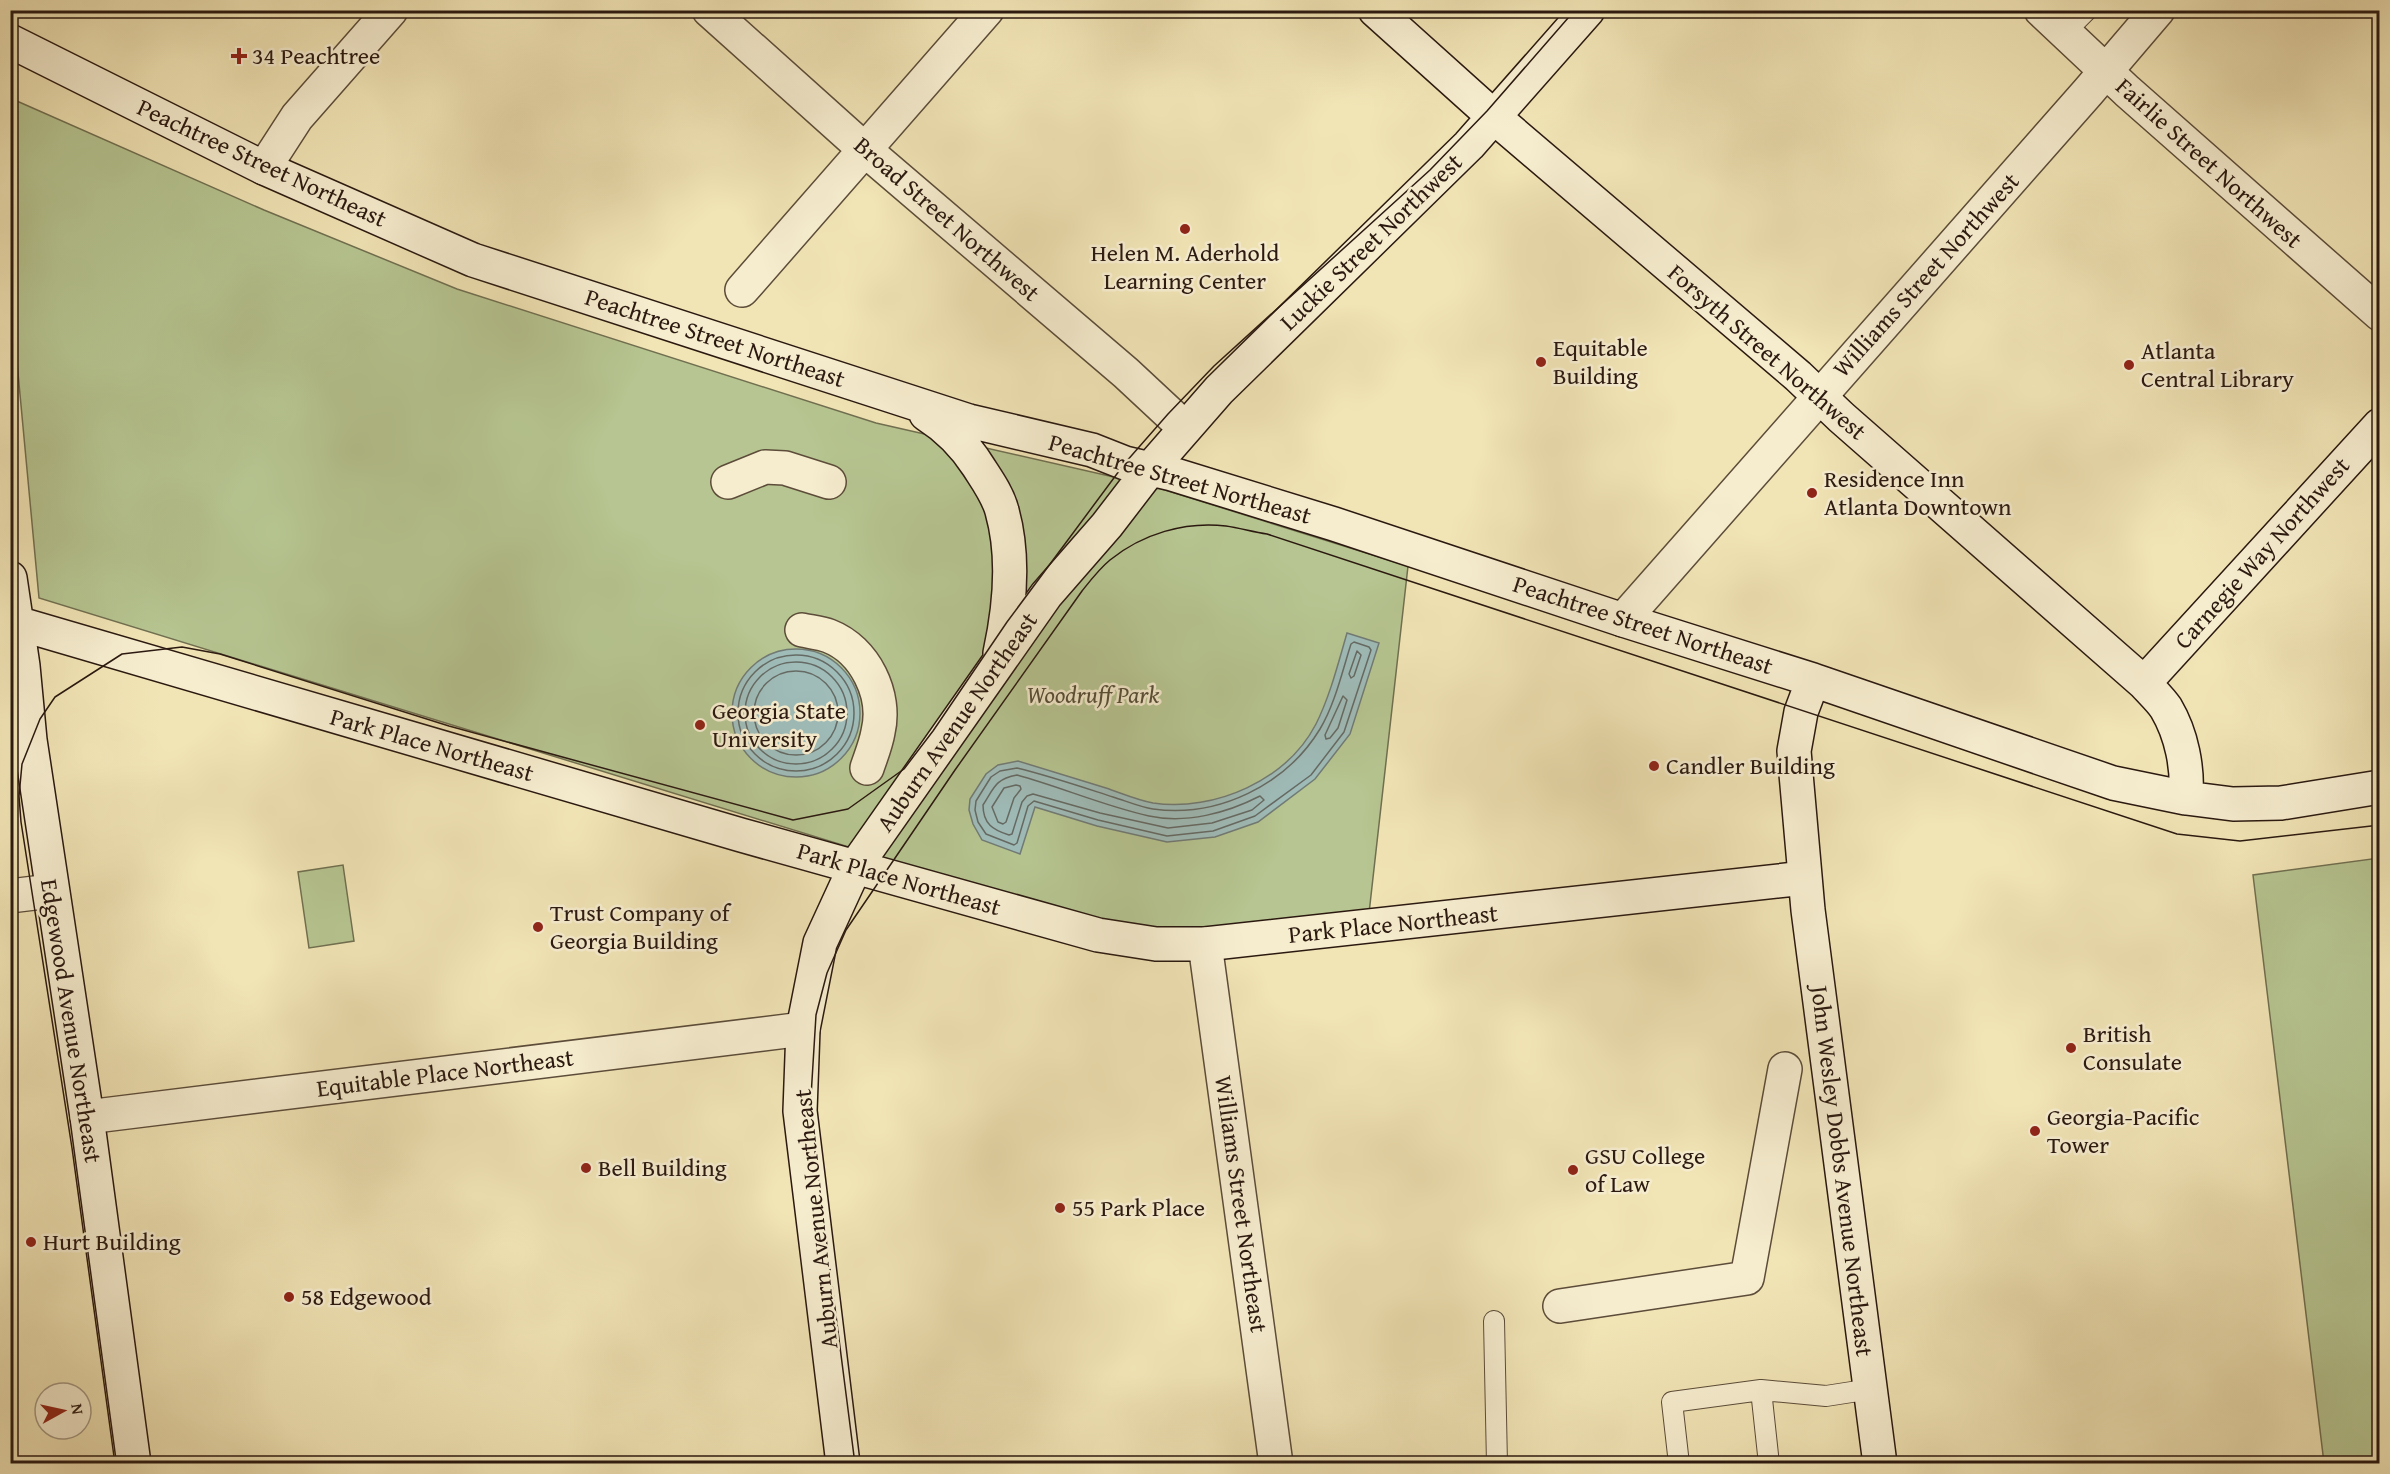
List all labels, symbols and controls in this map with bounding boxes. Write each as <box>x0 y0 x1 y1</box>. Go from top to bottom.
place label: 34 Peachtree <box>252 38 380 73</box>
marker: 34 Peachtree <box>230 47 248 65</box>
street label: Fairlie Street Northwest <box>2108 69 2311 256</box>
street label: Peachtree Street Northeast <box>132 89 393 236</box>
street label: Broad Street Northwest <box>847 128 1048 310</box>
street label: Luckie Street Northwest <box>1271 145 1470 338</box>
street label: Williams Street Northwest <box>1824 164 2028 385</box>
marker: Helen M. Aderhold Learning Center <box>1178 222 1192 236</box>
place label: Helen M. Aderhold Learning Center <box>1091 235 1279 298</box>
street label: Forsyth Street Northwest <box>1660 255 1875 448</box>
street label: Peachtree Street Northeast <box>581 279 850 396</box>
place label: Equitable Building <box>1553 330 1648 393</box>
place label: Atlanta Central Library <box>2141 333 2294 396</box>
marker: Equitable Building <box>1534 355 1548 369</box>
marker: Atlanta Central Library <box>2122 358 2136 372</box>
street label: Peachtree Street Northeast <box>1045 424 1316 533</box>
street label: Carnegie Way Northwest <box>2166 448 2358 656</box>
place label: Residence Inn Atlanta Downtown <box>1824 461 2012 524</box>
marker: Residence Inn Atlanta Downtown <box>1805 486 1819 500</box>
street label: Peachtree Street Northeast <box>1509 566 1778 683</box>
street label: Auburn Avenue Northeast <box>867 604 1046 839</box>
park label: Woodruff Park <box>1027 677 1159 712</box>
place label: Georgia State University <box>712 693 846 756</box>
street label: Park Place Northeast <box>326 699 538 790</box>
marker: Georgia State University <box>693 718 707 732</box>
place label: Candler Building <box>1666 748 1835 783</box>
marker: Candler Building <box>1647 759 1661 773</box>
street label: Park Place Northeast <box>793 833 1005 924</box>
street label: Edgewood Avenue Northeast <box>32 877 111 1166</box>
place label: Trust Company of Georgia Building <box>550 895 732 958</box>
street label: Park Place Northeast <box>1287 895 1500 952</box>
marker: Trust Company of Georgia Building <box>531 920 545 934</box>
street label: John Wesley Dobbs Avenue Northeast <box>1802 981 1883 1359</box>
place label: British Consulate <box>2083 1016 2182 1079</box>
street label: Equitable Place Northeast <box>314 1039 576 1106</box>
marker: British Consulate <box>2064 1041 2078 1055</box>
street label: Williams Street Northeast <box>1206 1073 1277 1335</box>
street label: Auburn Avenue Northeast <box>784 1087 847 1351</box>
place label: Georgia-Pacific Tower <box>2047 1099 2200 1162</box>
marker: Georgia-Pacific Tower <box>2028 1124 2042 1138</box>
place label: GSU College of Law <box>1585 1138 1705 1201</box>
place label: Bell Building <box>598 1150 727 1185</box>
marker: Bell Building <box>579 1161 593 1175</box>
marker: GSU College of Law <box>1566 1163 1580 1177</box>
place label: 55 Park Place <box>1072 1190 1205 1225</box>
marker: 55 Park Place <box>1053 1201 1067 1215</box>
place label: Hurt Building <box>43 1224 181 1259</box>
marker: Hurt Building <box>24 1235 38 1249</box>
place label: 58 Edgewood <box>301 1279 432 1314</box>
marker: 58 Edgewood <box>282 1290 296 1304</box>
north arrow <box>33 1381 93 1441</box>
text: N <box>65 1402 91 1416</box>

